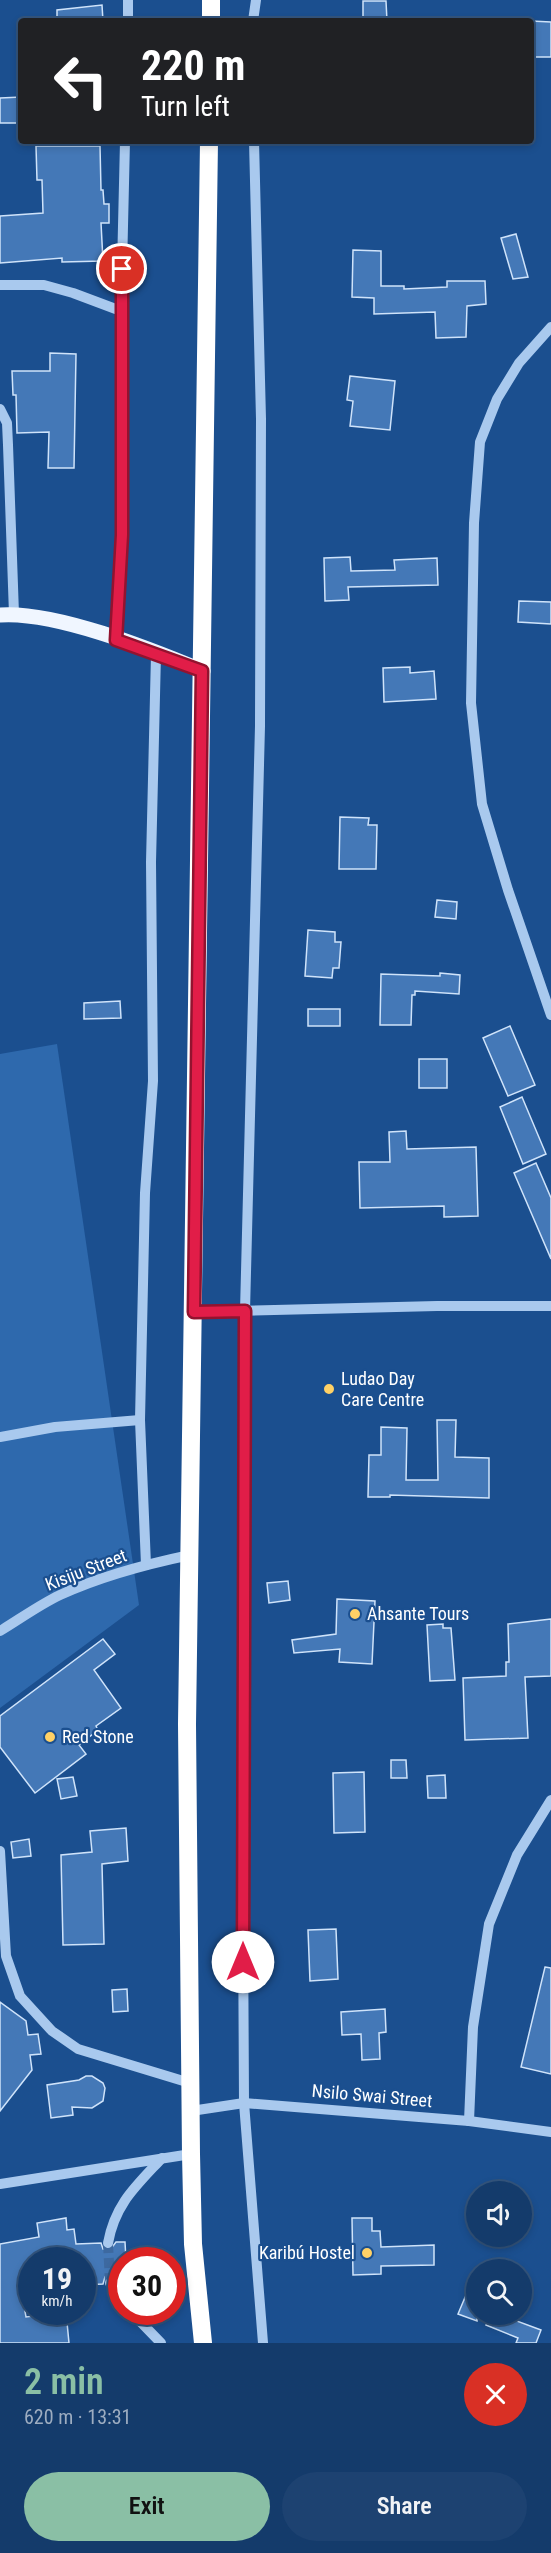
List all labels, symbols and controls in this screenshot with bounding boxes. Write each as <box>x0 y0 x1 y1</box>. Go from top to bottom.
text: 220 m <box>141 41 246 90</box>
icon: left <box>42 42 120 120</box>
text: Turn left <box>141 91 230 123</box>
pin <box>96 243 147 294</box>
icon: arrive <box>105 252 138 285</box>
place label: Ludao Day Care Centre <box>341 1368 424 1410</box>
marker: Ludao Day Care Centre <box>322 1382 336 1396</box>
street label: Kisiju Street <box>42 1544 129 1595</box>
place label: Ahsante Tours <box>367 1603 469 1624</box>
marker: Ahsante Tours <box>348 1607 362 1621</box>
place label: Red Stone <box>62 1726 134 1747</box>
marker: Red Stone <box>43 1730 57 1744</box>
position arrow <box>211 1930 275 1994</box>
street label: Nsilo Swai Street <box>311 2080 433 2111</box>
map controls <box>466 2181 532 2325</box>
button: sound <box>466 2181 532 2247</box>
place label: Karibú Hostel <box>259 2242 355 2263</box>
marker: Karibú Hostel <box>360 2246 374 2260</box>
speed limit sign: 30 <box>108 2247 186 2325</box>
button: search <box>466 2259 532 2325</box>
text: 19 <box>42 2261 72 2296</box>
text: km/h <box>42 2292 72 2310</box>
text: 2 min <box>24 2361 104 2403</box>
button: close <box>464 2363 527 2426</box>
text: 620 m · 13:31 <box>24 2405 131 2429</box>
button: Exit <box>24 2472 270 2541</box>
button: Share <box>282 2472 527 2541</box>

